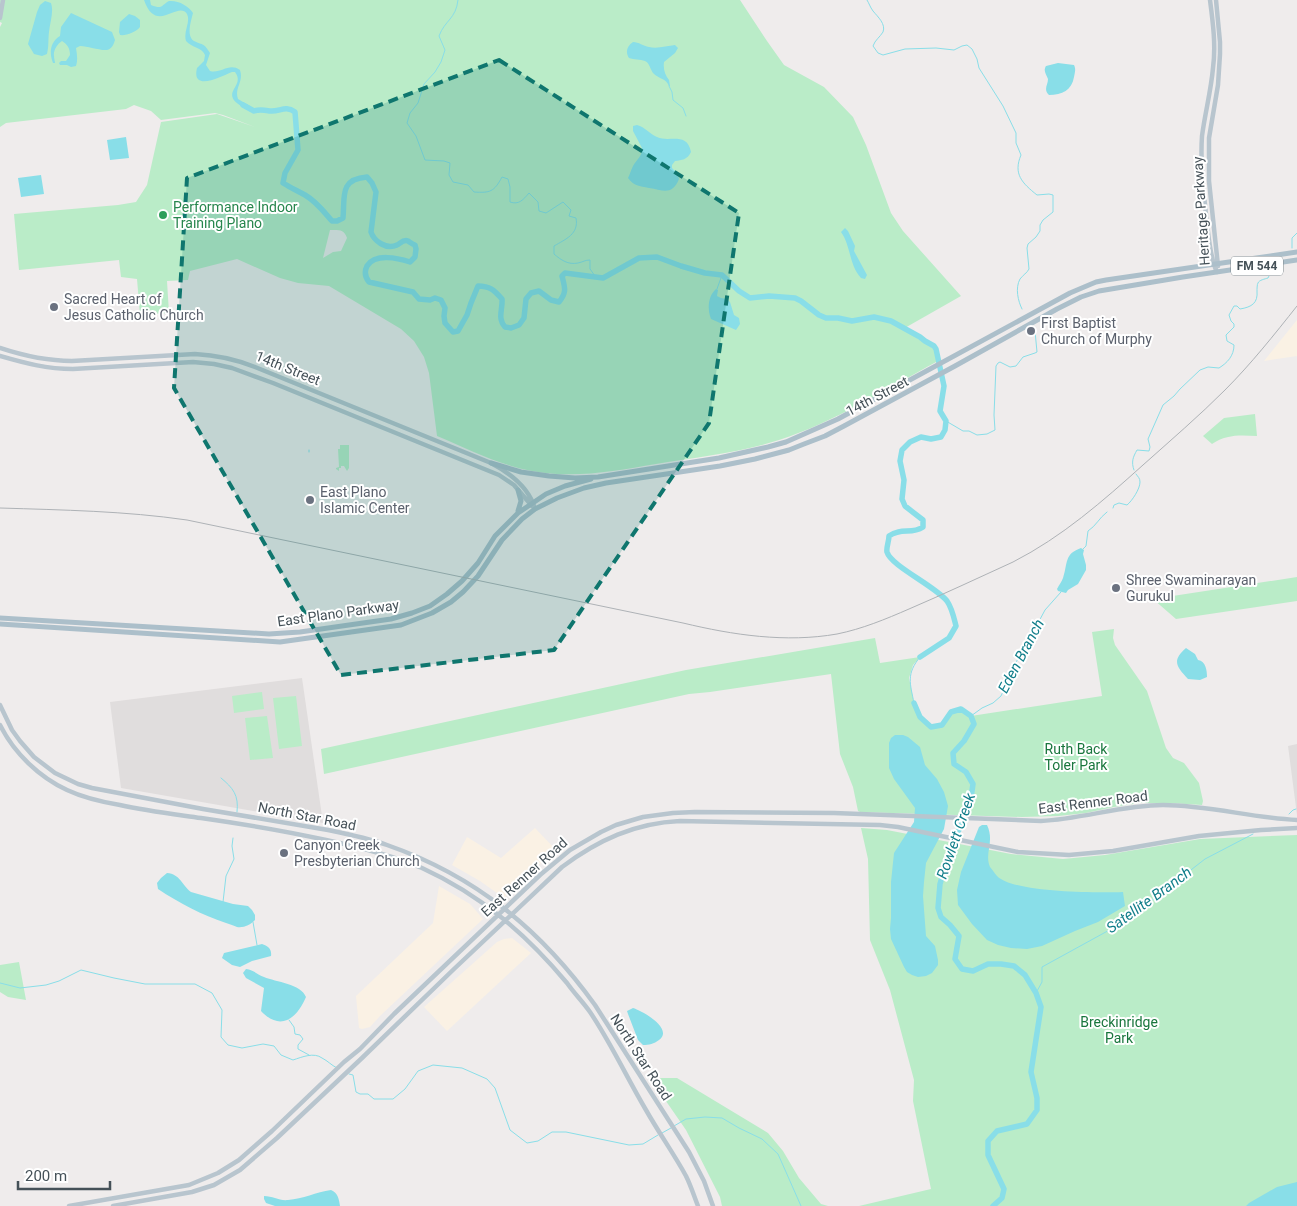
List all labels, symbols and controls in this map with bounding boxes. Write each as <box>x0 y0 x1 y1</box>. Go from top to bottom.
street label: Heritage Parkway <box>1189 156 1213 266</box>
place label: Performance Indoor Training Plano <box>173 199 298 231</box>
marker: Performance Indoor Training Plano <box>157 209 169 221</box>
road number: FM 544 <box>1231 256 1283 276</box>
place label: Sacred Heart of Jesus Catholic Church <box>64 291 204 323</box>
marker: Sacred Heart of Jesus Catholic Church <box>48 301 60 313</box>
place label: First Baptist Church of Murphy <box>1041 315 1152 347</box>
marker: First Baptist Church of Murphy <box>1025 325 1037 337</box>
street label: 14th Street <box>253 348 323 388</box>
street label: 14th Street <box>843 373 911 419</box>
place label: East Plano Islamic Center <box>320 484 410 516</box>
marker: East Plano Islamic Center <box>304 494 316 506</box>
place label: Shree Swaminarayan Gurukul <box>1126 572 1256 604</box>
marker: Shree Swaminarayan Gurukul <box>1110 582 1122 594</box>
street label: East Plano Parkway <box>276 596 400 629</box>
water label: Eden Branch <box>994 616 1048 696</box>
park label: Ruth Back Toler Park <box>1045 741 1108 773</box>
street label: East Renner Road <box>1037 787 1149 817</box>
water label: Rowlett Creek <box>933 790 979 881</box>
street label: North Star Road <box>257 799 357 833</box>
street label: East Renner Road <box>478 834 570 920</box>
place label: Canyon Creek Presbyterian Church <box>294 837 420 869</box>
marker: Canyon Creek Presbyterian Church <box>278 847 290 859</box>
water label: Satellite Branch <box>1103 863 1195 937</box>
street label: North Star Road <box>607 1011 675 1103</box>
park label: Breckinridge Park <box>1080 1014 1158 1046</box>
scale bar <box>18 1158 110 1190</box>
text: 200 m <box>25 1167 67 1185</box>

